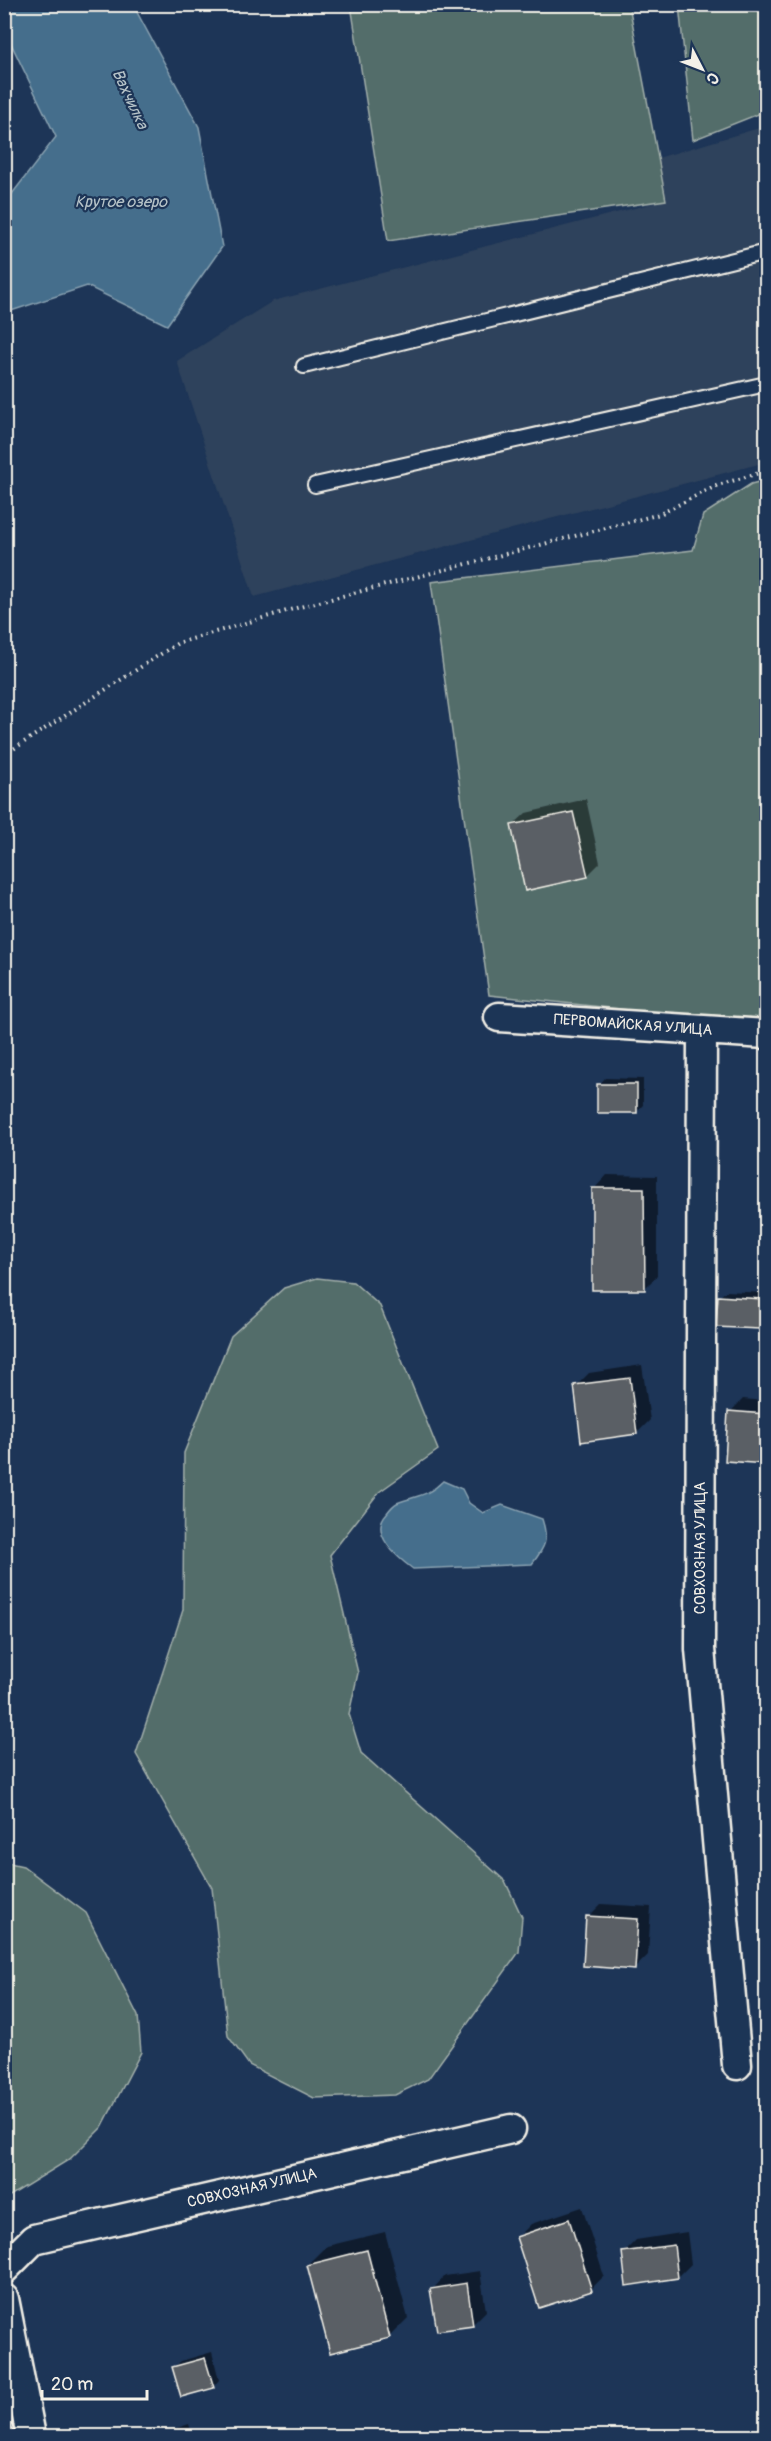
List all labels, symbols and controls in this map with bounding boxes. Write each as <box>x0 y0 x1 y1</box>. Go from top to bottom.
north arrow <box>672 39 732 99</box>
water label: Вахчилка <box>107 66 153 134</box>
text: С <box>702 68 723 89</box>
water label: Крутое озеро <box>75 192 168 212</box>
street label: ПЕРВОМАЙСКАЯ УЛИЦА <box>553 1010 713 1040</box>
street label: СОВХОЗНАЯ УЛИЦА <box>691 1482 710 1614</box>
street label: СОВХОЗНАЯ УЛИЦА <box>185 2164 319 2212</box>
scale bar <box>42 2363 147 2401</box>
text: 20 m <box>51 2373 93 2396</box>

